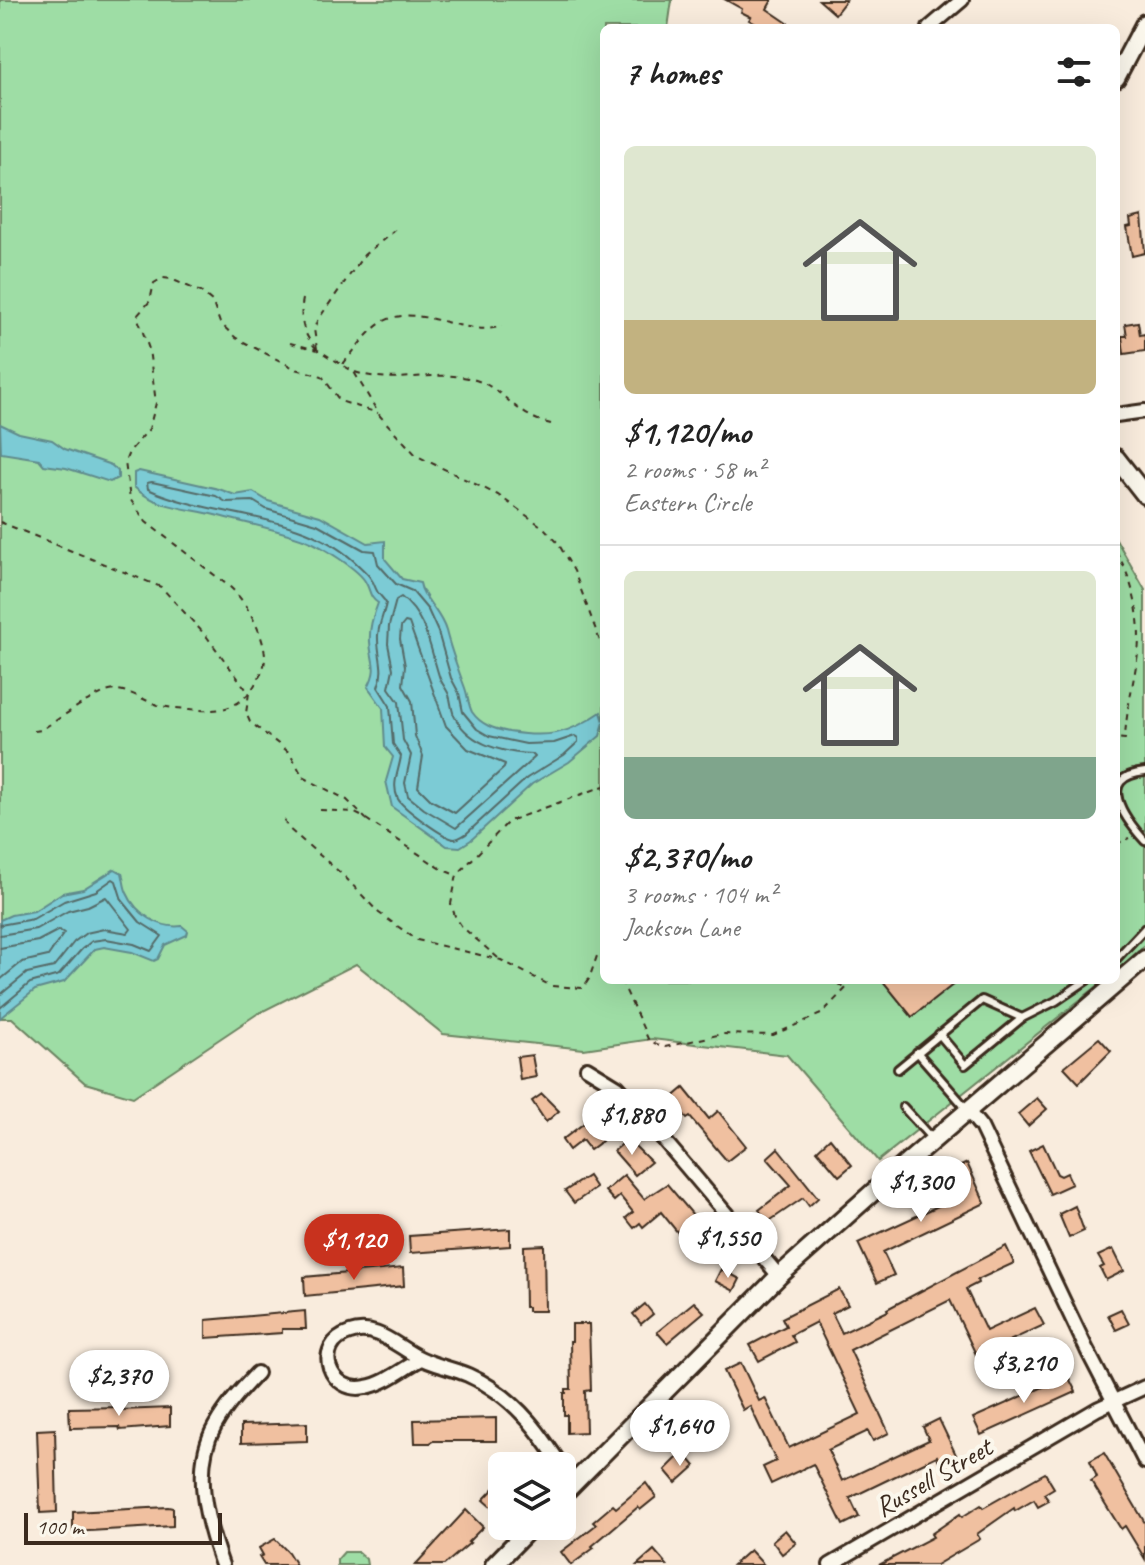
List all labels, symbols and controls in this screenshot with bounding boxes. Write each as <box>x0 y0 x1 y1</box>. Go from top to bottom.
icon: filters <box>1052 50 1096 94</box>
text: 7 homes <box>624 51 720 94</box>
icon: home <box>788 198 932 342</box>
text: $1,120/mo <box>624 410 751 453</box>
text: 2 rooms · 58 m² <box>624 453 765 486</box>
text: Eastern Circle <box>624 486 751 519</box>
icon: home <box>788 623 932 767</box>
text: $2,370/mo <box>624 835 751 878</box>
text: 3 rooms · 104 m² <box>624 878 776 911</box>
text: Jackson Lane <box>624 911 740 944</box>
pin: $1,880 <box>567 1089 697 1157</box>
text: $1,880 <box>600 1098 664 1131</box>
pin: $1,300 <box>856 1156 986 1224</box>
text: $1,300 <box>889 1165 953 1198</box>
pin: $1,550 <box>663 1212 793 1280</box>
pin: $1,120 <box>289 1214 419 1282</box>
text: $1,550 <box>697 1221 759 1254</box>
text: $1,120 <box>322 1223 386 1256</box>
pin: $3,210 <box>959 1337 1089 1405</box>
text: $3,210 <box>992 1346 1056 1379</box>
pin: $2,370 <box>54 1350 184 1418</box>
text: $2,370 <box>87 1359 151 1392</box>
pin: $1,640 <box>615 1400 745 1468</box>
text: $1,640 <box>648 1409 712 1442</box>
street label: Russell Street <box>868 1428 1000 1525</box>
map controls <box>488 1452 576 1540</box>
button: layers <box>488 1452 576 1540</box>
scale bar <box>24 1509 222 1545</box>
text: 100 m <box>36 1513 83 1541</box>

